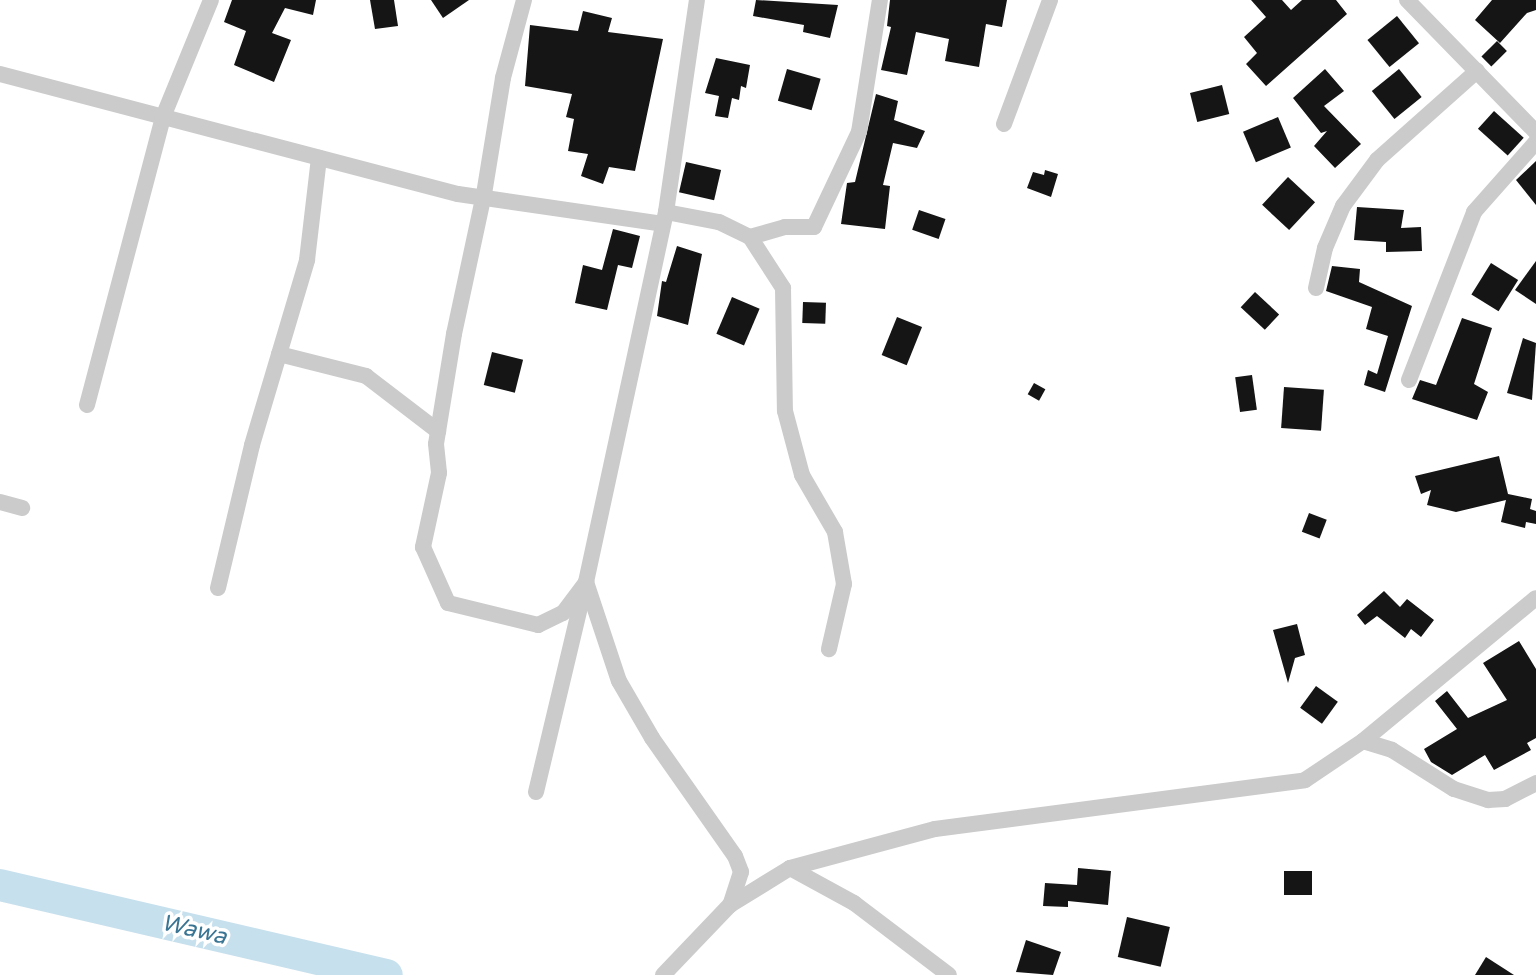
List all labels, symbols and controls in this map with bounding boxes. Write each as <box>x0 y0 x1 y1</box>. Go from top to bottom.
water label: Wawa <box>159 909 229 951</box>

